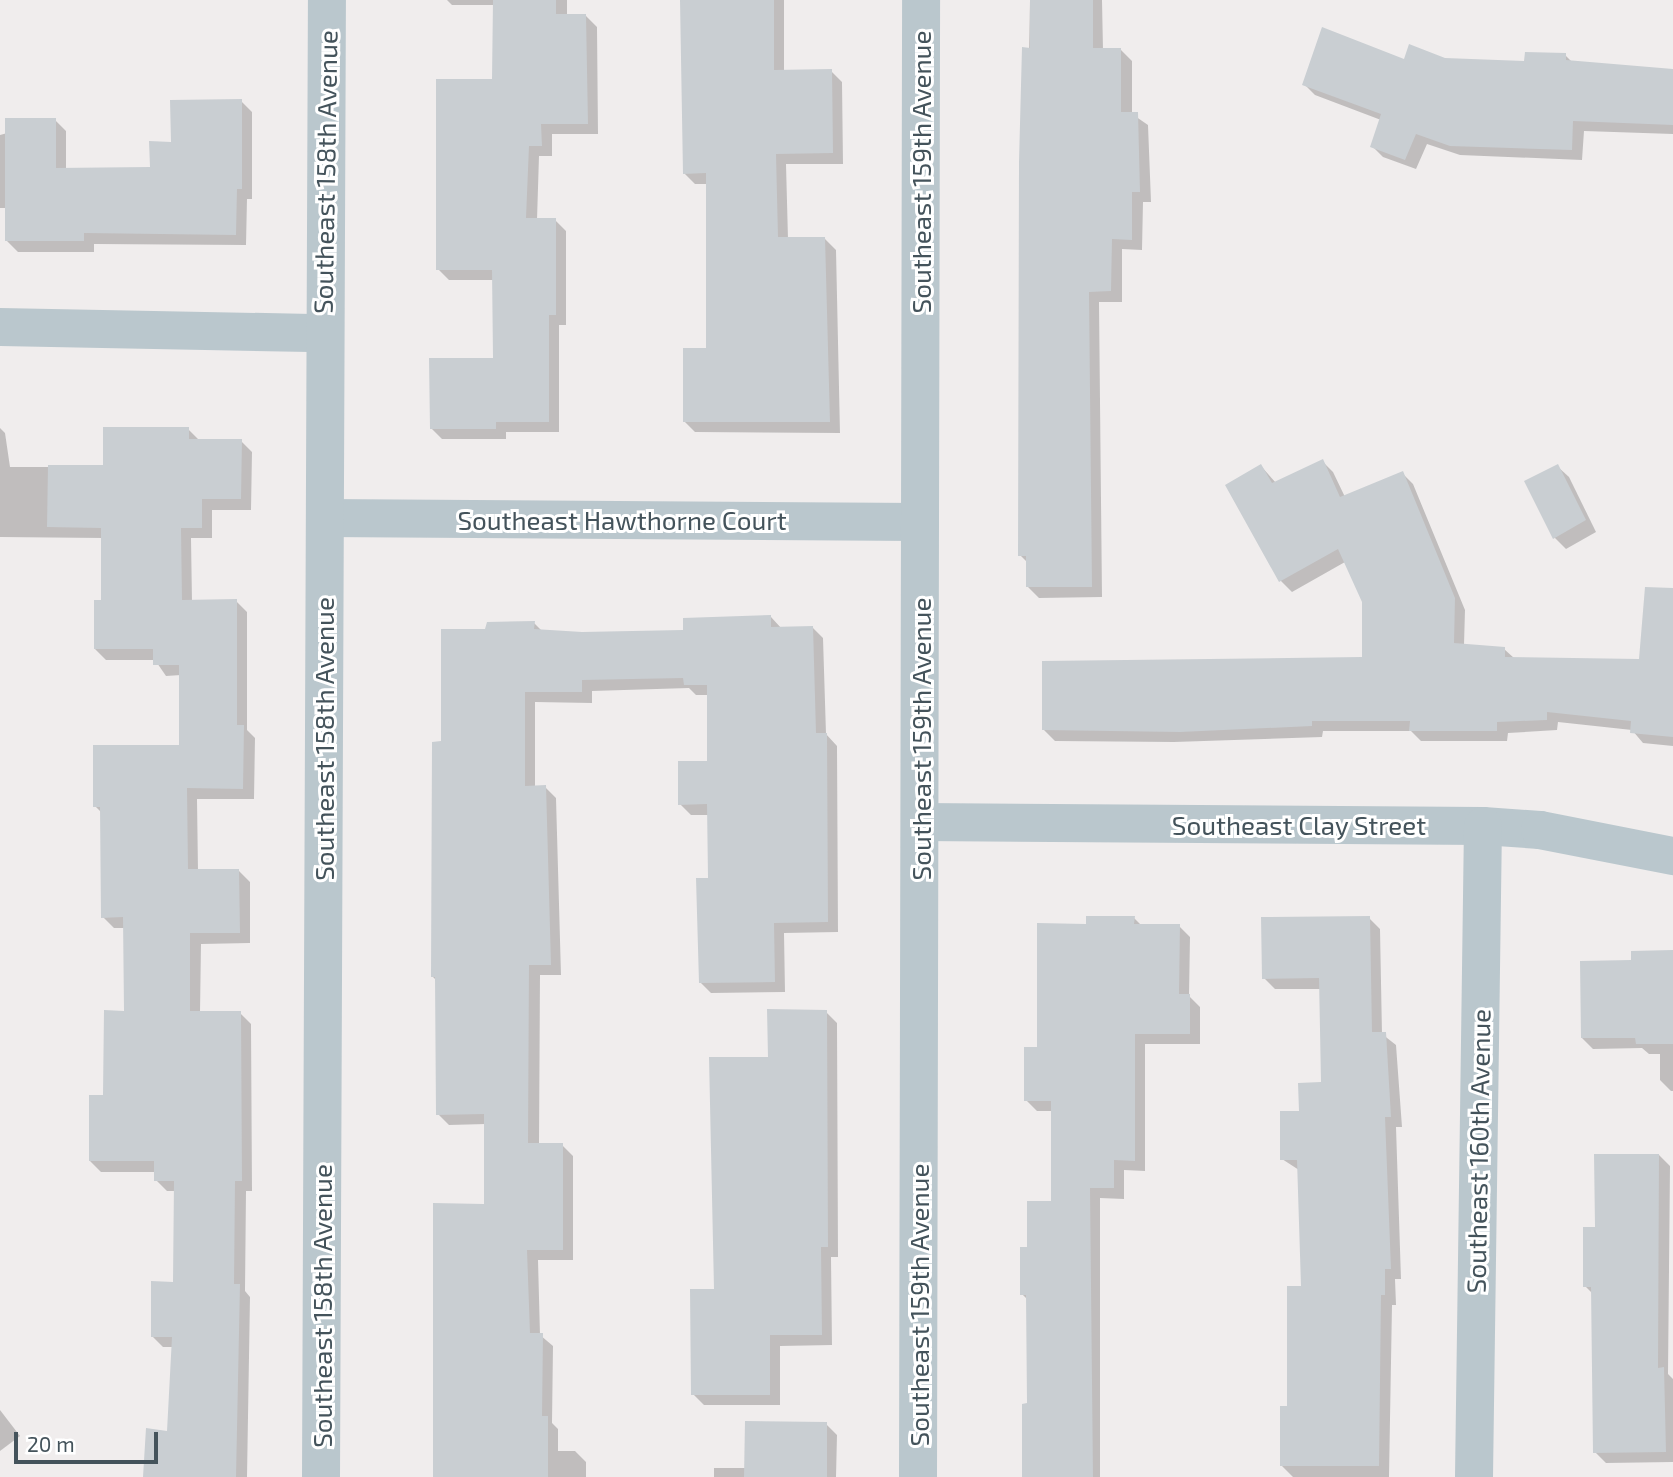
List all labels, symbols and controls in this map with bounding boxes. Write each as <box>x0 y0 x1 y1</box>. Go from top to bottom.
street label: Southeast 158th Avenue <box>307 30 343 314</box>
street label: Southeast 159th Avenue <box>905 30 937 314</box>
street label: Southeast Hawthorne Court <box>457 504 787 536</box>
street label: Southeast 158th Avenue <box>308 597 340 881</box>
street label: Southeast 159th Avenue <box>905 597 937 881</box>
street label: Southeast Clay Street <box>1172 809 1426 841</box>
street label: Southeast 160th Avenue <box>1460 1008 1496 1294</box>
street label: Southeast 159th Avenue <box>903 1163 935 1447</box>
street label: Southeast 158th Avenue <box>306 1164 338 1448</box>
scale bar <box>18 1418 161 1462</box>
text: 20 m <box>27 1431 75 1456</box>

